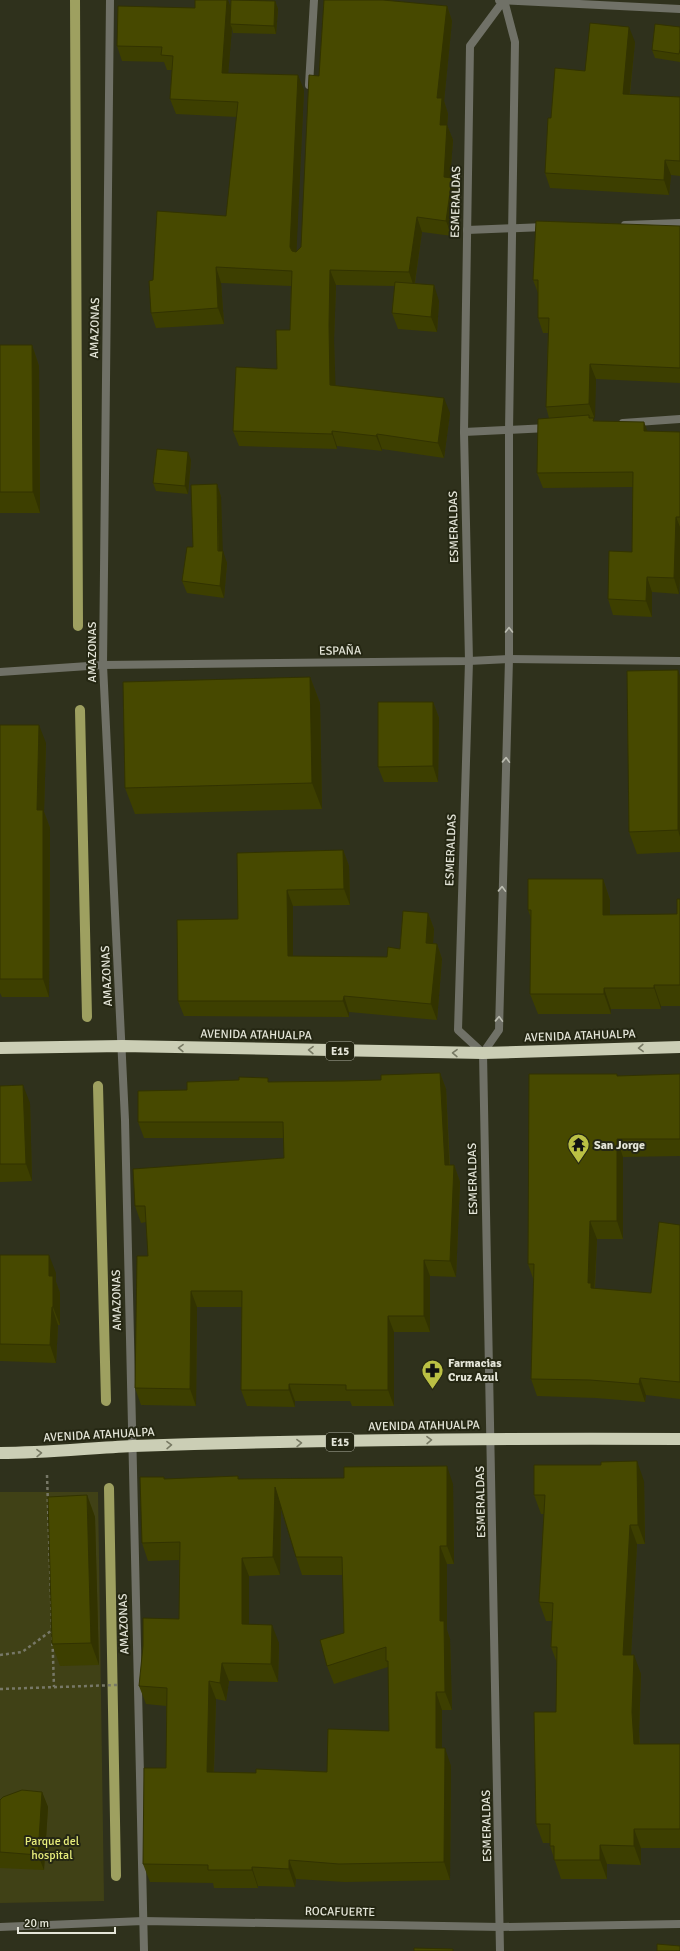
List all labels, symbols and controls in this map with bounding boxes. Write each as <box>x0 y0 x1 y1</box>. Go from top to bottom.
street label: ESMERALDAS <box>448 165 464 238</box>
street label: AMAZONAS <box>87 297 103 359</box>
street label: ESMERALDAS <box>446 490 462 563</box>
street label: AMAZONAS <box>85 621 100 682</box>
one-way arrow <box>505 627 513 633</box>
street label: ESPAÑA <box>319 643 362 659</box>
one-way arrow <box>502 757 510 763</box>
street label: ESMERALDAS <box>442 813 460 886</box>
one-way arrow <box>498 886 507 892</box>
street label: AMAZONAS <box>98 945 116 1007</box>
one-way arrow <box>495 1016 503 1022</box>
street label: AVENIDA ATAHUALPA <box>200 1027 313 1043</box>
street label: AVENIDA ATAHUALPA <box>524 1027 637 1045</box>
road number: E15 <box>326 1042 354 1060</box>
one-way arrow <box>178 1043 184 1052</box>
one-way arrow <box>638 1044 644 1052</box>
one-way arrow <box>308 1046 314 1054</box>
one-way arrow <box>452 1049 458 1057</box>
temple icon: San Jorge <box>565 1132 591 1165</box>
place label: San Jorge <box>594 1138 645 1153</box>
street label: ESMERALDAS <box>465 1142 481 1215</box>
street label: AMAZONAS <box>109 1269 125 1331</box>
place label: Farmacias Cruz Azul <box>448 1356 502 1385</box>
pharmacy icon: Farmacias Cruz Azul <box>420 1357 446 1390</box>
street label: AVENIDA ATAHUALPA <box>368 1418 481 1434</box>
street label: AVENIDA ATAHUALPA <box>43 1425 156 1445</box>
road number: E15 <box>326 1433 354 1451</box>
one-way arrow <box>426 1436 432 1444</box>
one-way arrow <box>296 1438 302 1447</box>
one-way arrow <box>166 1441 172 1449</box>
one-way arrow <box>36 1448 42 1457</box>
street label: ESMERALDAS <box>473 1465 489 1538</box>
street label: AMAZONAS <box>115 1593 133 1655</box>
street label: ESMERALDAS <box>479 1789 495 1862</box>
park label: Parque del hospital <box>25 1834 80 1863</box>
street label: ROCAFUERTE <box>305 1904 375 1920</box>
scale bar <box>18 1909 115 1935</box>
text: 20 m <box>24 1916 49 1931</box>

